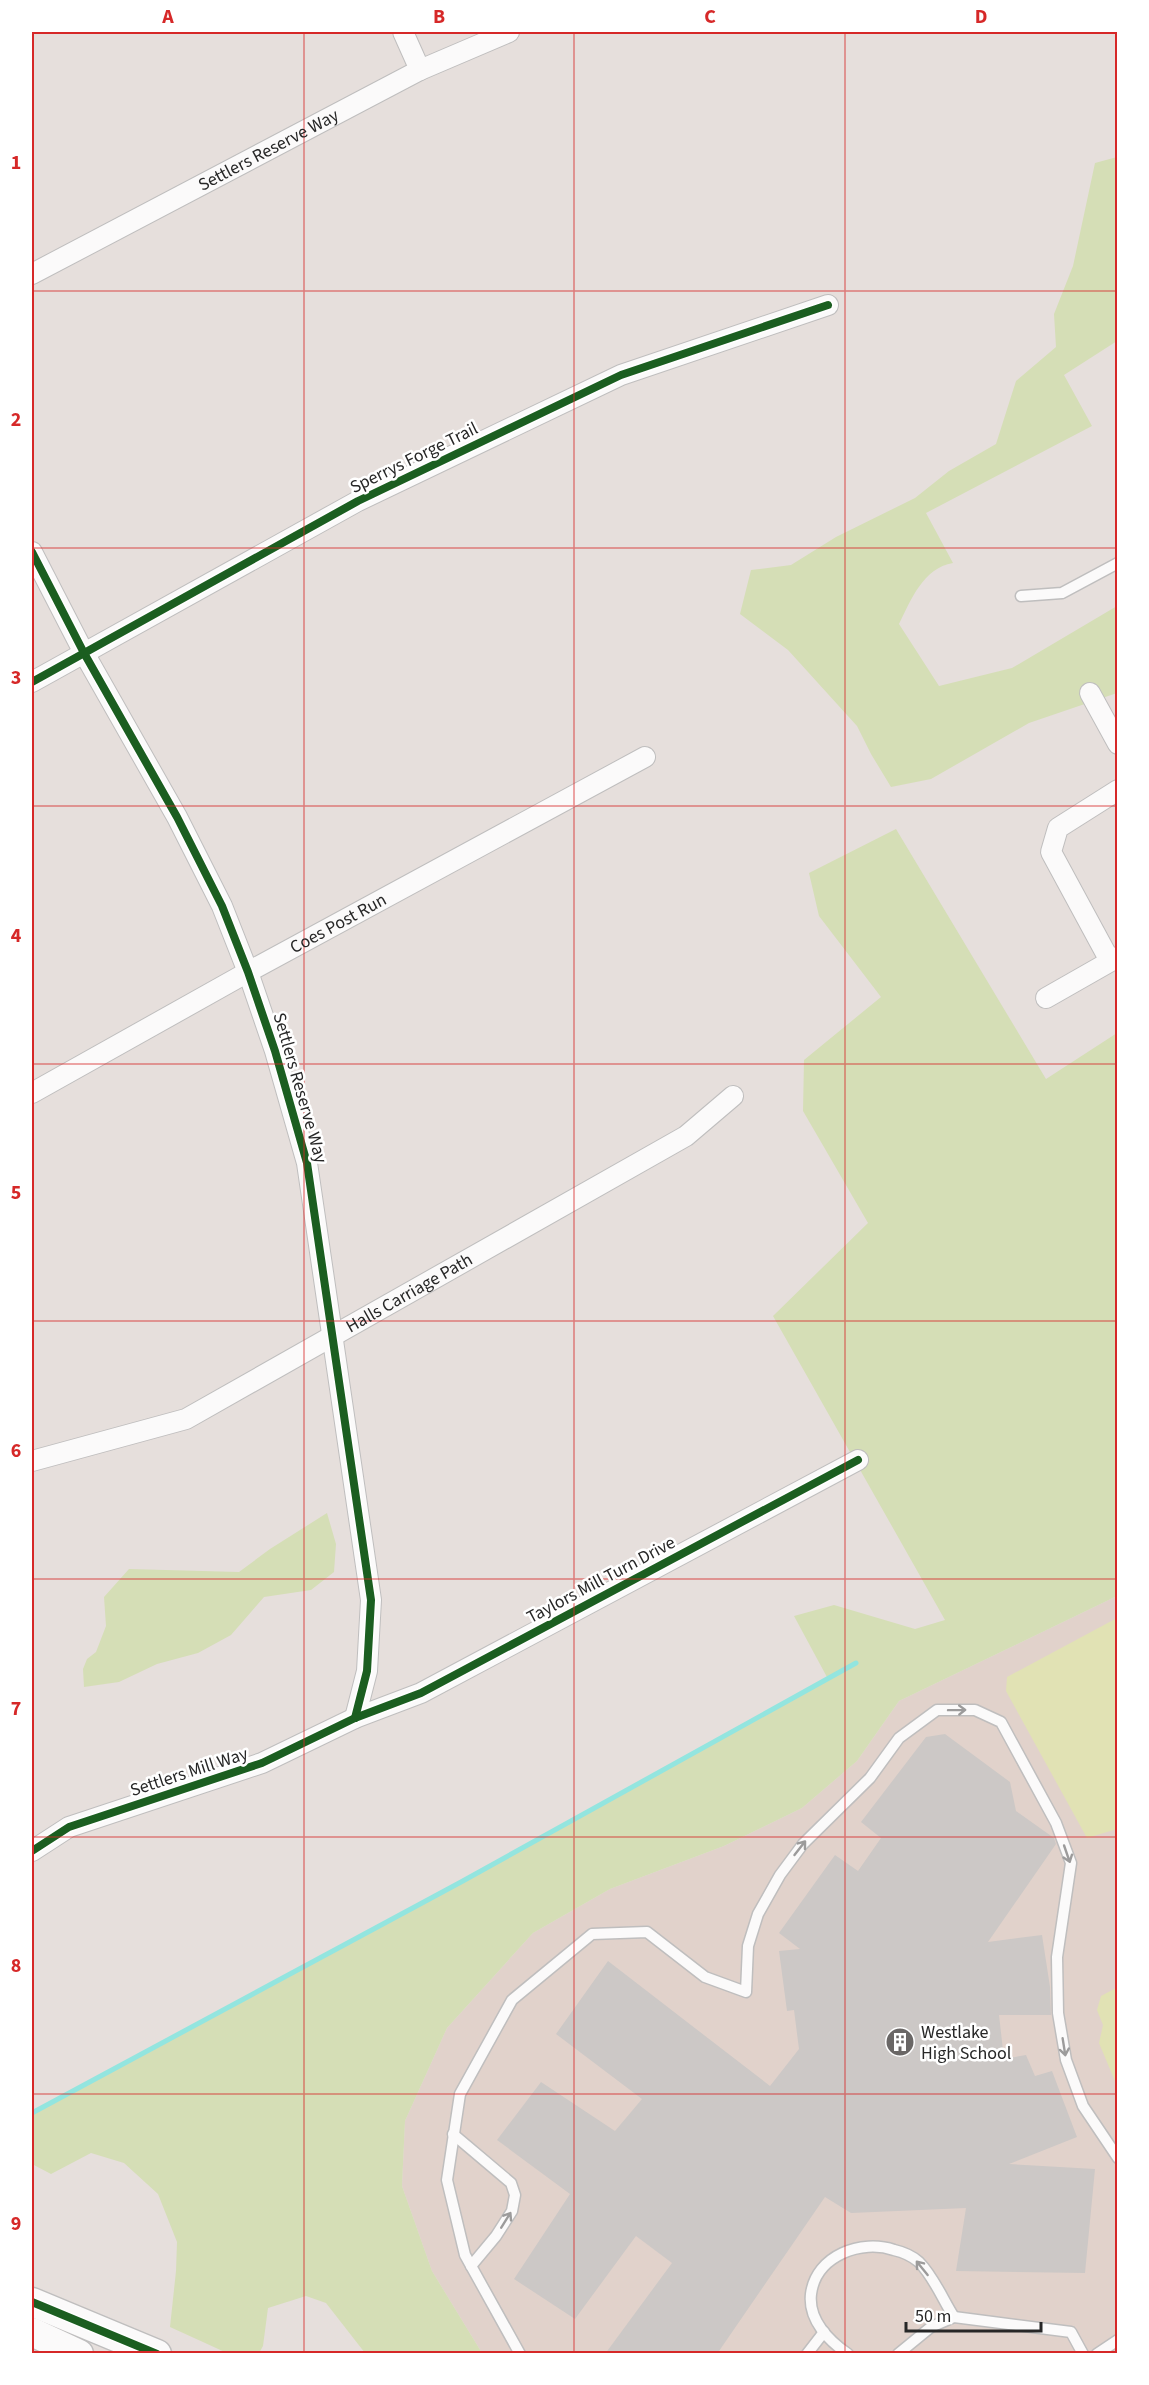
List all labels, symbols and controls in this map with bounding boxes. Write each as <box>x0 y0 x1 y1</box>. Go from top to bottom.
text: A <box>161 3 174 31</box>
text: B <box>433 3 445 31</box>
text: C <box>704 3 716 31</box>
text: D <box>975 3 987 31</box>
street label: Settlers Reserve Way <box>194 102 343 197</box>
text: 1 <box>11 149 21 177</box>
text: 2 <box>11 406 21 434</box>
street label: Sperrys Forge Trail <box>346 416 482 500</box>
text: 3 <box>11 664 21 692</box>
street label: Coes Post Run <box>285 887 391 960</box>
text: 4 <box>11 922 22 950</box>
street label: Settlers Reserve Way <box>267 1010 334 1167</box>
text: 5 <box>11 1179 21 1207</box>
street label: Halls Carriage Path <box>341 1247 477 1339</box>
text: 6 <box>11 1437 21 1465</box>
street label: Taylors Mill Turn Drive <box>522 1530 680 1630</box>
text: 7 <box>11 1695 21 1723</box>
one-way arrow <box>947 1704 967 1716</box>
street label: Settlers Mill Way <box>127 1741 252 1803</box>
one-way arrow <box>793 1841 806 1857</box>
one-way arrow <box>1063 1844 1074 1863</box>
text: 8 <box>11 1952 21 1980</box>
place label: Westlake High School <box>921 2020 1011 2066</box>
building icon: Westlake High School <box>884 2026 916 2058</box>
one-way arrow <box>1058 2037 1069 2057</box>
text: 9 <box>11 2210 21 2238</box>
one-way arrow <box>501 2212 513 2229</box>
one-way arrow <box>916 2260 929 2276</box>
scale bar <box>906 2295 1041 2333</box>
text: 50 m <box>915 2304 951 2329</box>

